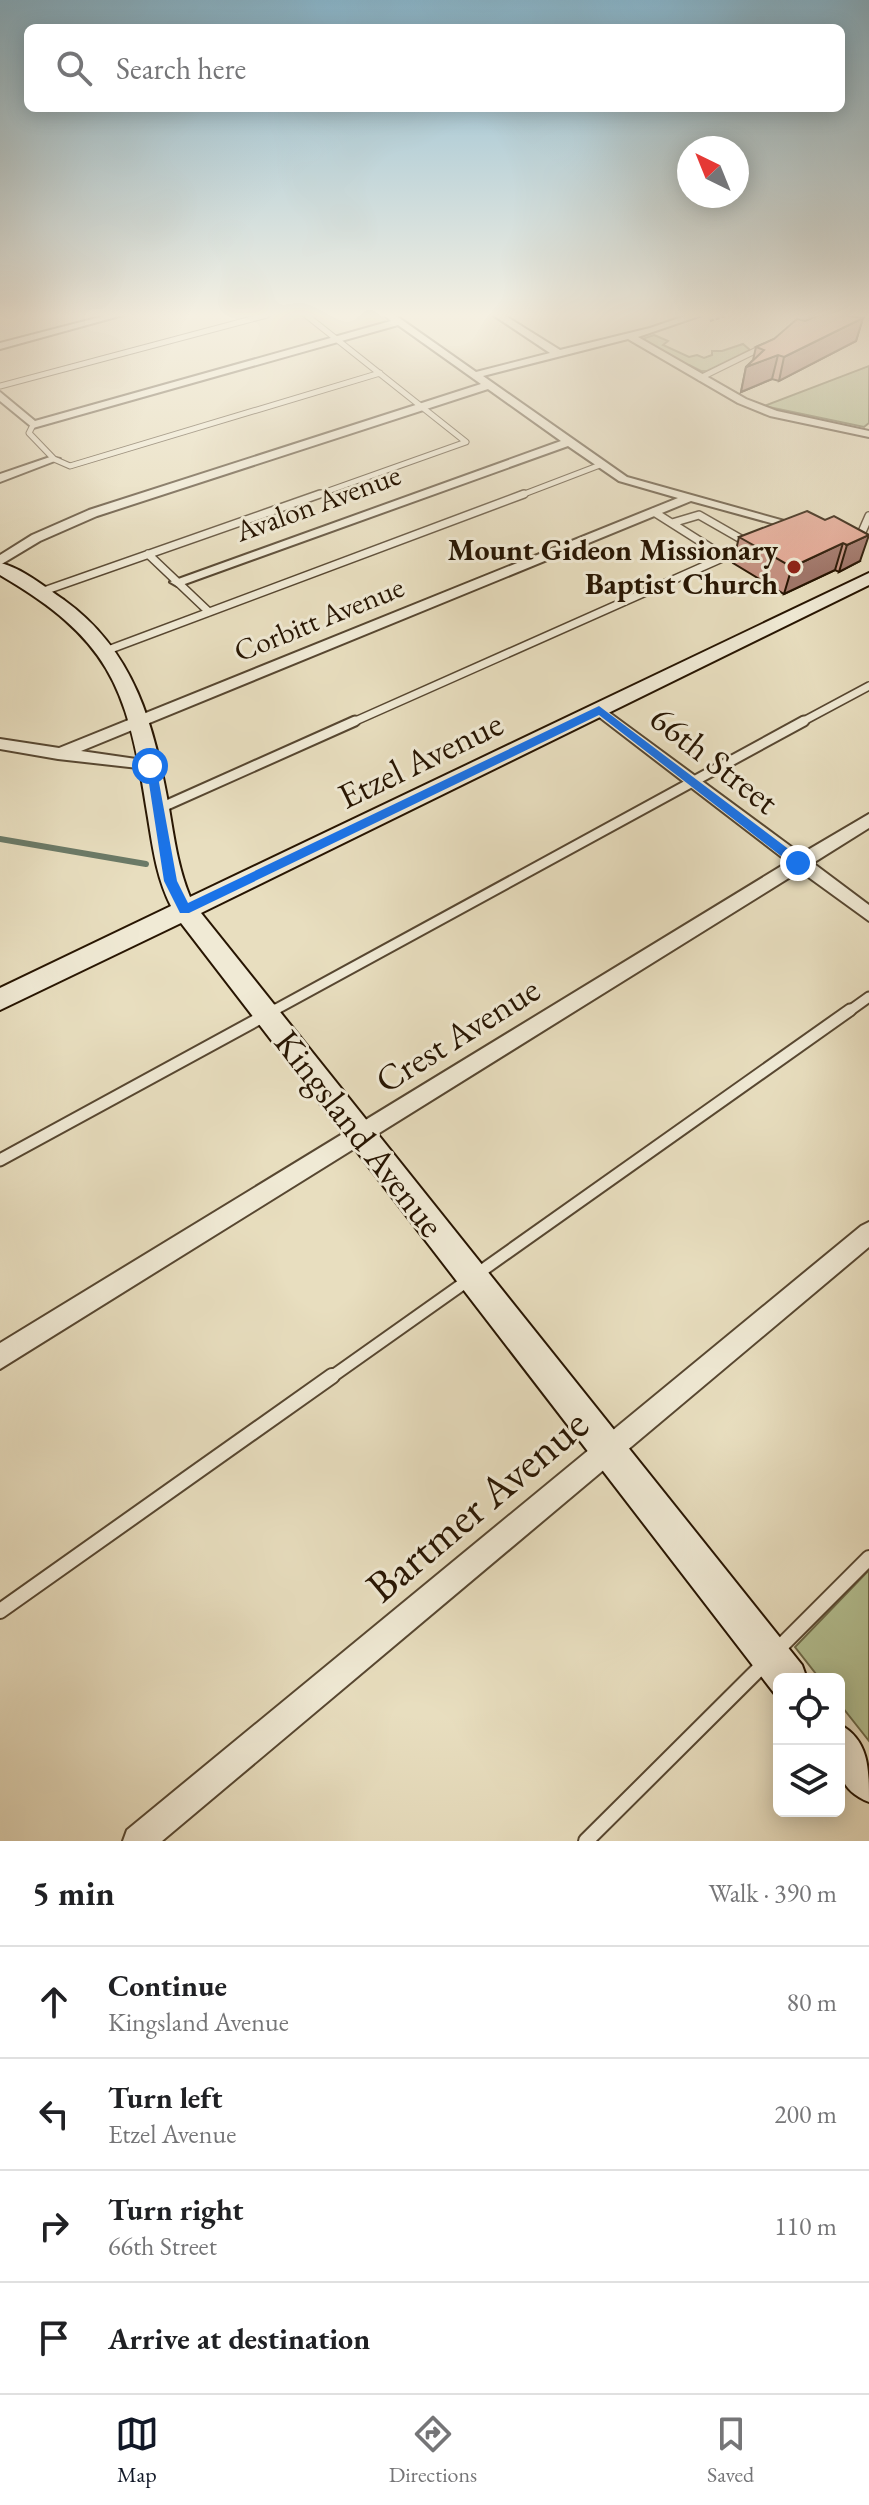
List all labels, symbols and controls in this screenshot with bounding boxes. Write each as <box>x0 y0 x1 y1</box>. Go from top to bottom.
search box <box>24 24 845 112</box>
icon: search <box>52 46 96 90</box>
text: Search here <box>116 49 246 88</box>
north arrow <box>677 136 749 208</box>
street label: Avalon Avenue <box>229 455 406 551</box>
place label: Mount Gideon Missionary Baptist Church <box>448 530 779 603</box>
marker: Mount Gideon Missionary Baptist Church <box>785 558 803 576</box>
street label: Corbitt Avenue <box>228 567 410 670</box>
street label: 66th Street <box>641 694 789 825</box>
street label: Etzel Avenue <box>330 699 510 820</box>
route start <box>132 748 168 784</box>
route end <box>780 845 816 881</box>
street label: Crest Avenue <box>366 965 548 1103</box>
street label: Kingsland Avenue <box>264 1020 455 1246</box>
street label: Bartmer Avenue <box>354 1395 600 1614</box>
map controls <box>773 1673 845 1817</box>
button: locate <box>773 1673 845 1745</box>
button: layers <box>773 1745 845 1817</box>
text: 5 min <box>32 1871 115 1915</box>
text: Walk · 390 m <box>709 1876 837 1910</box>
text: Continue <box>108 1966 227 2005</box>
icon: ahead <box>32 1980 76 2024</box>
text: 80 m <box>787 1985 837 2019</box>
text: Kingsland Avenue <box>108 2005 289 2039</box>
text: Turn left <box>108 2078 222 2117</box>
icon: left <box>32 2092 76 2136</box>
text: 200 m <box>774 2097 837 2131</box>
text: Etzel Avenue <box>108 2117 236 2151</box>
text: Turn right <box>108 2190 244 2229</box>
icon: right <box>32 2204 76 2248</box>
text: 110 m <box>774 2209 837 2243</box>
text: 66th Street <box>108 2229 217 2263</box>
icon: arrive <box>32 2316 76 2360</box>
text: Arrive at destination <box>108 2319 370 2358</box>
tab: Map <box>115 2412 159 2489</box>
tab: Directions <box>389 2412 477 2489</box>
tab: Saved <box>707 2412 754 2489</box>

